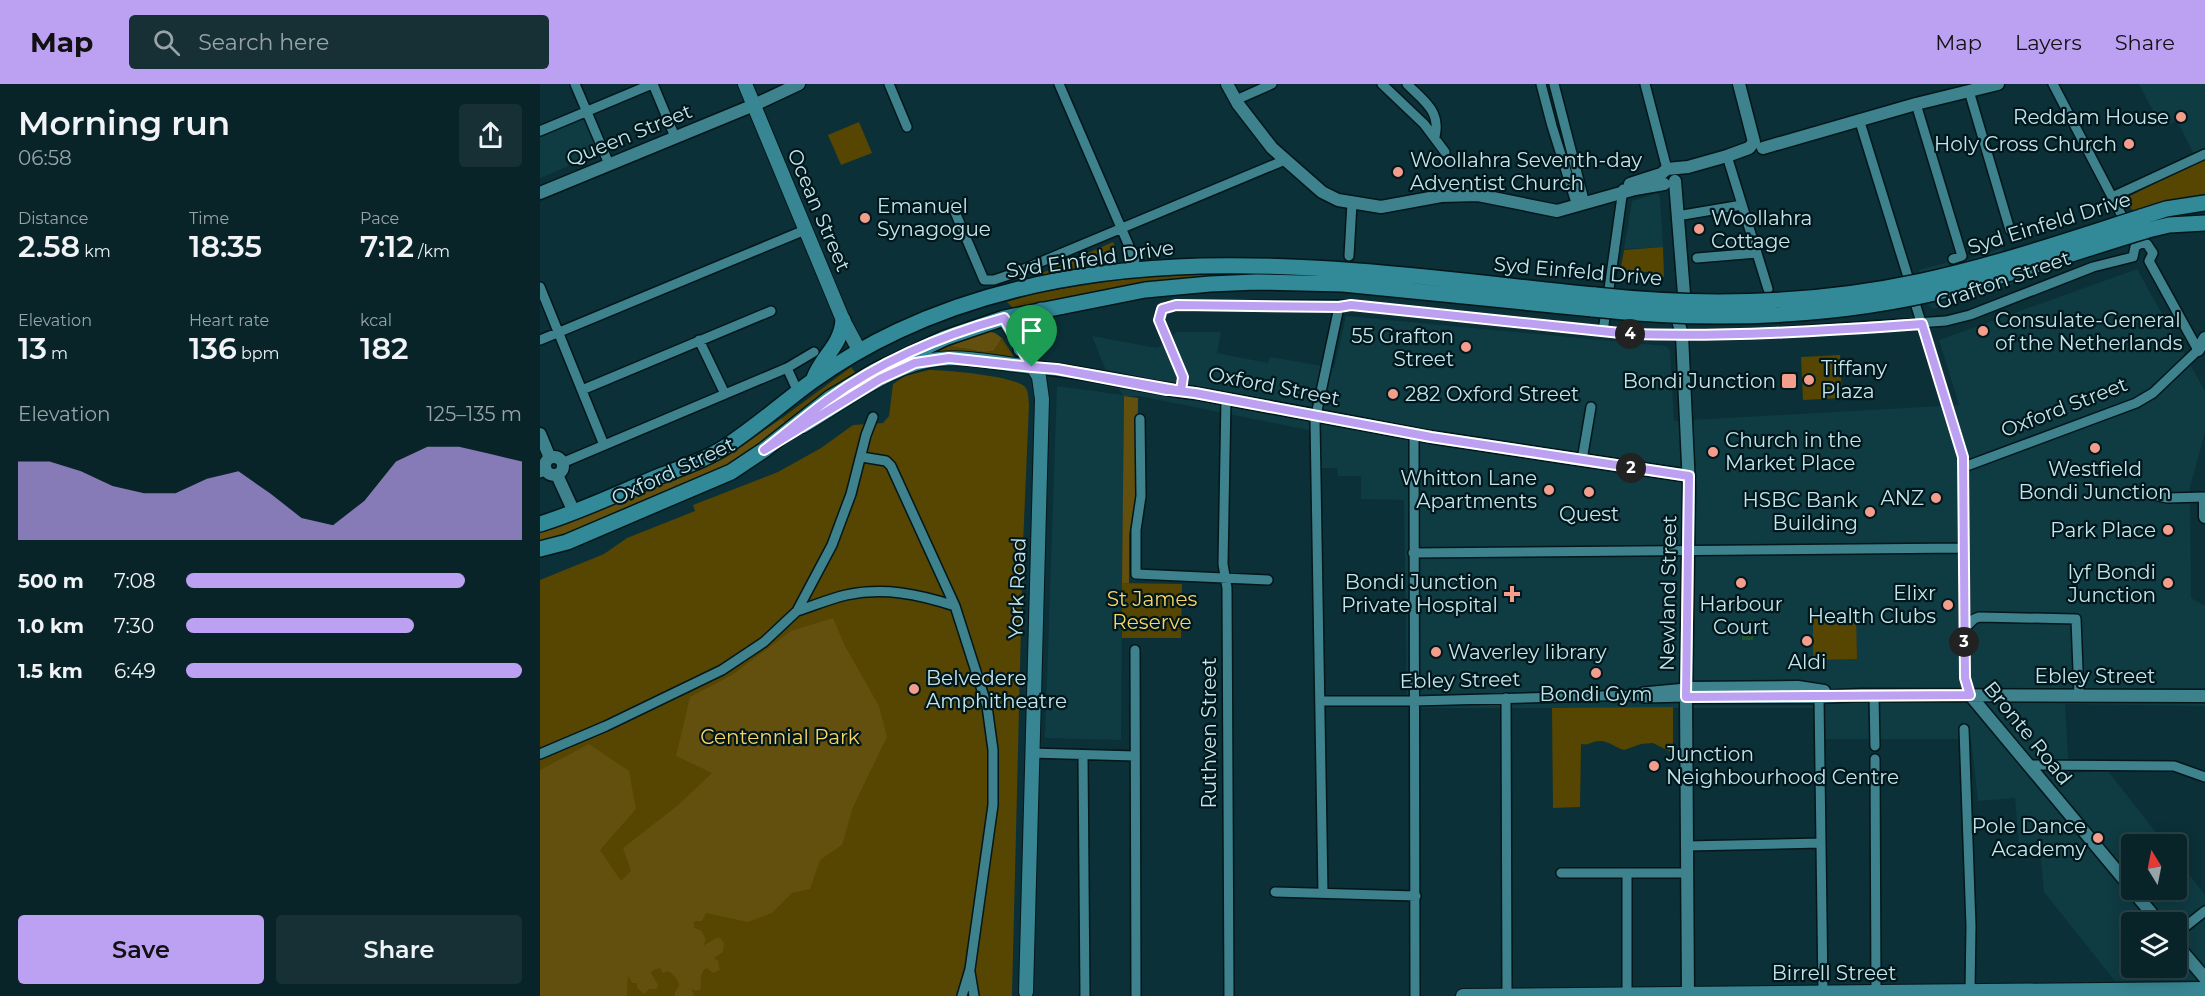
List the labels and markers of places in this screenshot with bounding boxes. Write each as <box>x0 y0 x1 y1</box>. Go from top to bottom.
place label: Reddam House <box>2013 105 2169 129</box>
marker: Reddam House <box>2174 110 2188 124</box>
place label: Holy Cross Church <box>1934 132 2117 156</box>
marker: Holy Cross Church <box>2122 137 2136 151</box>
place label: Woollahra Seventh-day Adventist Church <box>1410 148 1642 195</box>
marker: Woollahra Seventh-day Adventist Church <box>1391 165 1405 179</box>
place label: Emanuel Synagogue <box>877 194 991 241</box>
place label: Woollahra Cottage <box>1711 206 1812 253</box>
marker: Emanuel Synagogue <box>858 211 872 225</box>
marker: Woollahra Cottage <box>1692 222 1706 236</box>
pin <box>1006 305 1057 367</box>
place label: Consulate-General of the Netherlands <box>1995 308 2183 355</box>
pin: 4 <box>1615 319 1645 349</box>
place label: 55 Grafton Street <box>1351 324 1454 371</box>
marker: Consulate-General of the Netherlands <box>1976 324 1990 338</box>
marker: 55 Grafton Street <box>1459 340 1473 354</box>
place label: Tiffany Plaza <box>1821 356 1887 403</box>
place label: Bondi Junction <box>1623 369 1776 393</box>
marker: Bondi Junction <box>1780 372 1798 390</box>
marker: Tiffany Plaza <box>1802 373 1816 387</box>
place label: 282 Oxford Street <box>1405 382 1579 406</box>
marker: 282 Oxford Street <box>1386 387 1400 401</box>
place label: Church in the Market Place <box>1725 428 1862 475</box>
marker: Westfield Bondi Junction <box>2088 441 2102 455</box>
marker: Church in the Market Place <box>1706 445 1720 459</box>
pin: 2 <box>1616 453 1646 483</box>
place label: Westfield Bondi Junction <box>2018 457 2172 504</box>
place label: Whitton Lane Apartments <box>1400 466 1537 513</box>
marker: Whitton Lane Apartments <box>1542 483 1556 497</box>
marker: Quest <box>1582 485 1596 499</box>
place label: ANZ <box>1880 486 1924 510</box>
place label: HSBC Bank Building <box>1743 488 1858 535</box>
marker: ANZ <box>1929 491 1943 505</box>
place label: Quest <box>1559 502 1619 526</box>
marker: HSBC Bank Building <box>1863 505 1877 519</box>
place label: Park Place <box>2050 518 2156 542</box>
marker: Park Place <box>2161 523 2175 537</box>
place label: lyf Bondi Junction <box>2067 560 2156 607</box>
place label: Bondi Junction Private Hospital <box>1341 570 1498 617</box>
marker: Harbour Court <box>1734 576 1748 590</box>
marker: lyf Bondi Junction <box>2161 576 2175 590</box>
place label: Elixr Health Clubs <box>1808 581 1936 628</box>
marker: Bondi Junction Private Hospital <box>1503 585 1521 603</box>
place label: Harbour Court <box>1699 592 1783 639</box>
marker: Elixr Health Clubs <box>1941 598 1955 612</box>
pin: 3 <box>1949 627 1979 657</box>
marker: Aldi <box>1800 634 1814 648</box>
place label: Waverley library <box>1448 640 1607 664</box>
marker: Waverley library <box>1429 645 1443 659</box>
place label: Aldi <box>1788 650 1826 674</box>
place label: Belvedere Amphitheatre <box>926 666 1067 713</box>
marker: Bondi Gym <box>1589 666 1603 680</box>
marker: Belvedere Amphitheatre <box>907 682 921 696</box>
place label: Bondi Gym <box>1540 682 1652 706</box>
place label: Junction Neighbourhood Centre <box>1665 742 1899 789</box>
marker: Junction Neighbourhood Centre <box>1647 759 1661 773</box>
place label: Pole Dance Academy <box>1972 814 2086 861</box>
marker: Pole Dance Academy <box>2091 831 2105 845</box>

